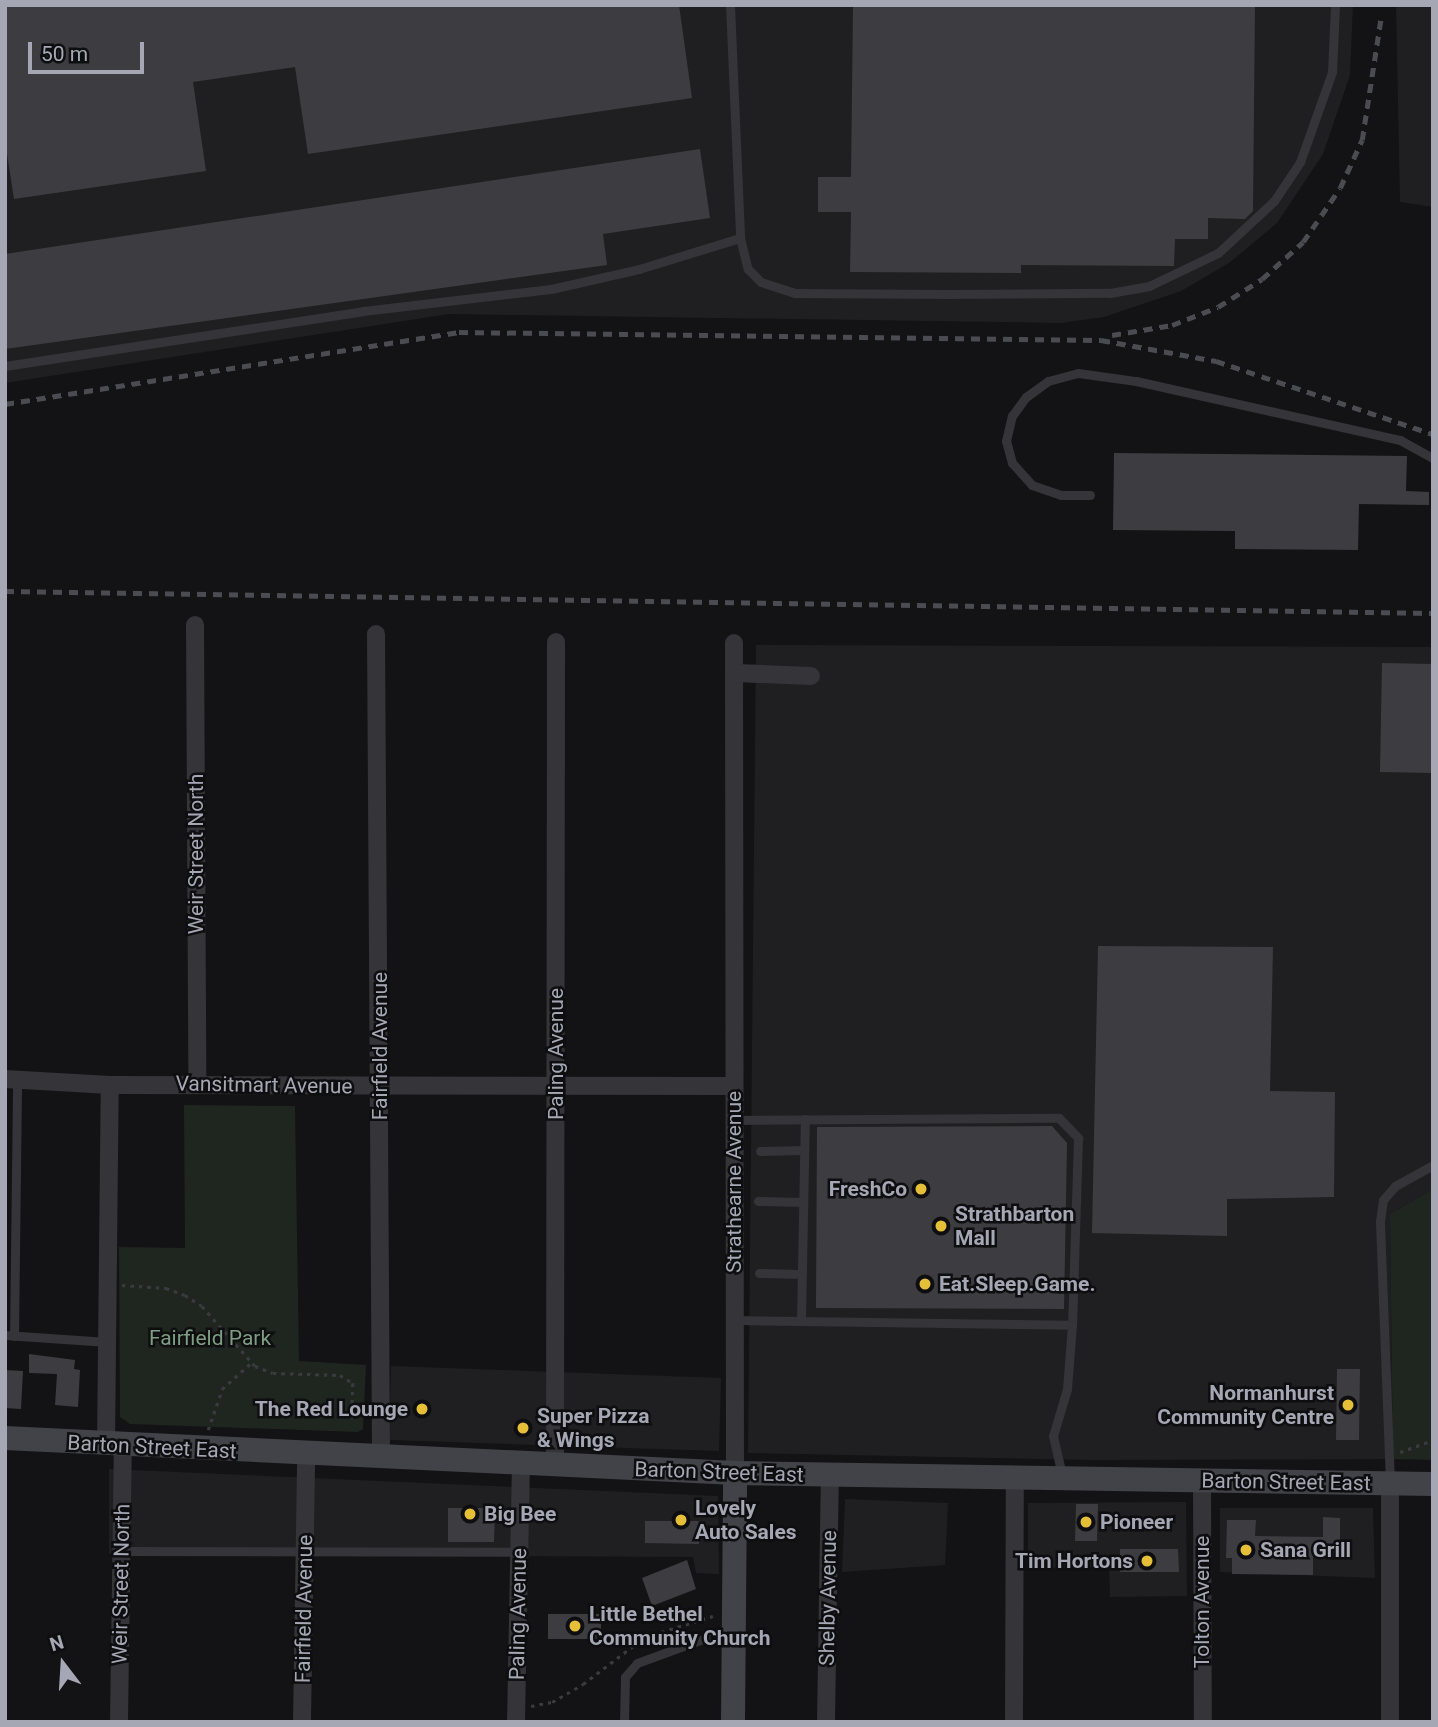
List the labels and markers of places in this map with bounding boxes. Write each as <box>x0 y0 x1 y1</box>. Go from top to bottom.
place label: FreshCo <box>829 1176 907 1202</box>
marker: FreshCo <box>913 1181 929 1197</box>
place label: Strathbarton Mall <box>955 1201 1074 1251</box>
marker: Strathbarton Mall <box>933 1218 949 1234</box>
place label: Eat.Sleep.Game. <box>939 1271 1095 1297</box>
marker: Eat.Sleep.Game. <box>917 1276 933 1292</box>
place label: Normanhurst Community Centre <box>1157 1380 1334 1430</box>
place label: The Red Lounge <box>255 1396 408 1422</box>
marker: Normanhurst Community Centre <box>1340 1397 1356 1413</box>
marker: The Red Lounge <box>414 1401 430 1417</box>
place label: Super Pizza & Wings <box>537 1403 649 1453</box>
marker: Super Pizza & Wings <box>515 1420 531 1436</box>
place label: Lovely Auto Sales <box>695 1495 797 1545</box>
place label: Big Bee <box>484 1501 556 1527</box>
marker: Big Bee <box>462 1506 478 1522</box>
place label: Pioneer <box>1100 1509 1173 1535</box>
marker: Lovely Auto Sales <box>673 1512 689 1528</box>
marker: Pioneer <box>1078 1514 1094 1530</box>
place label: Sana Grill <box>1260 1537 1351 1563</box>
marker: Sana Grill <box>1238 1542 1254 1558</box>
place label: Tim Hortons <box>1015 1548 1133 1574</box>
marker: Tim Hortons <box>1139 1553 1155 1569</box>
place label: Little Bethel Community Church <box>589 1601 770 1651</box>
marker: Little Bethel Community Church <box>567 1618 583 1634</box>

